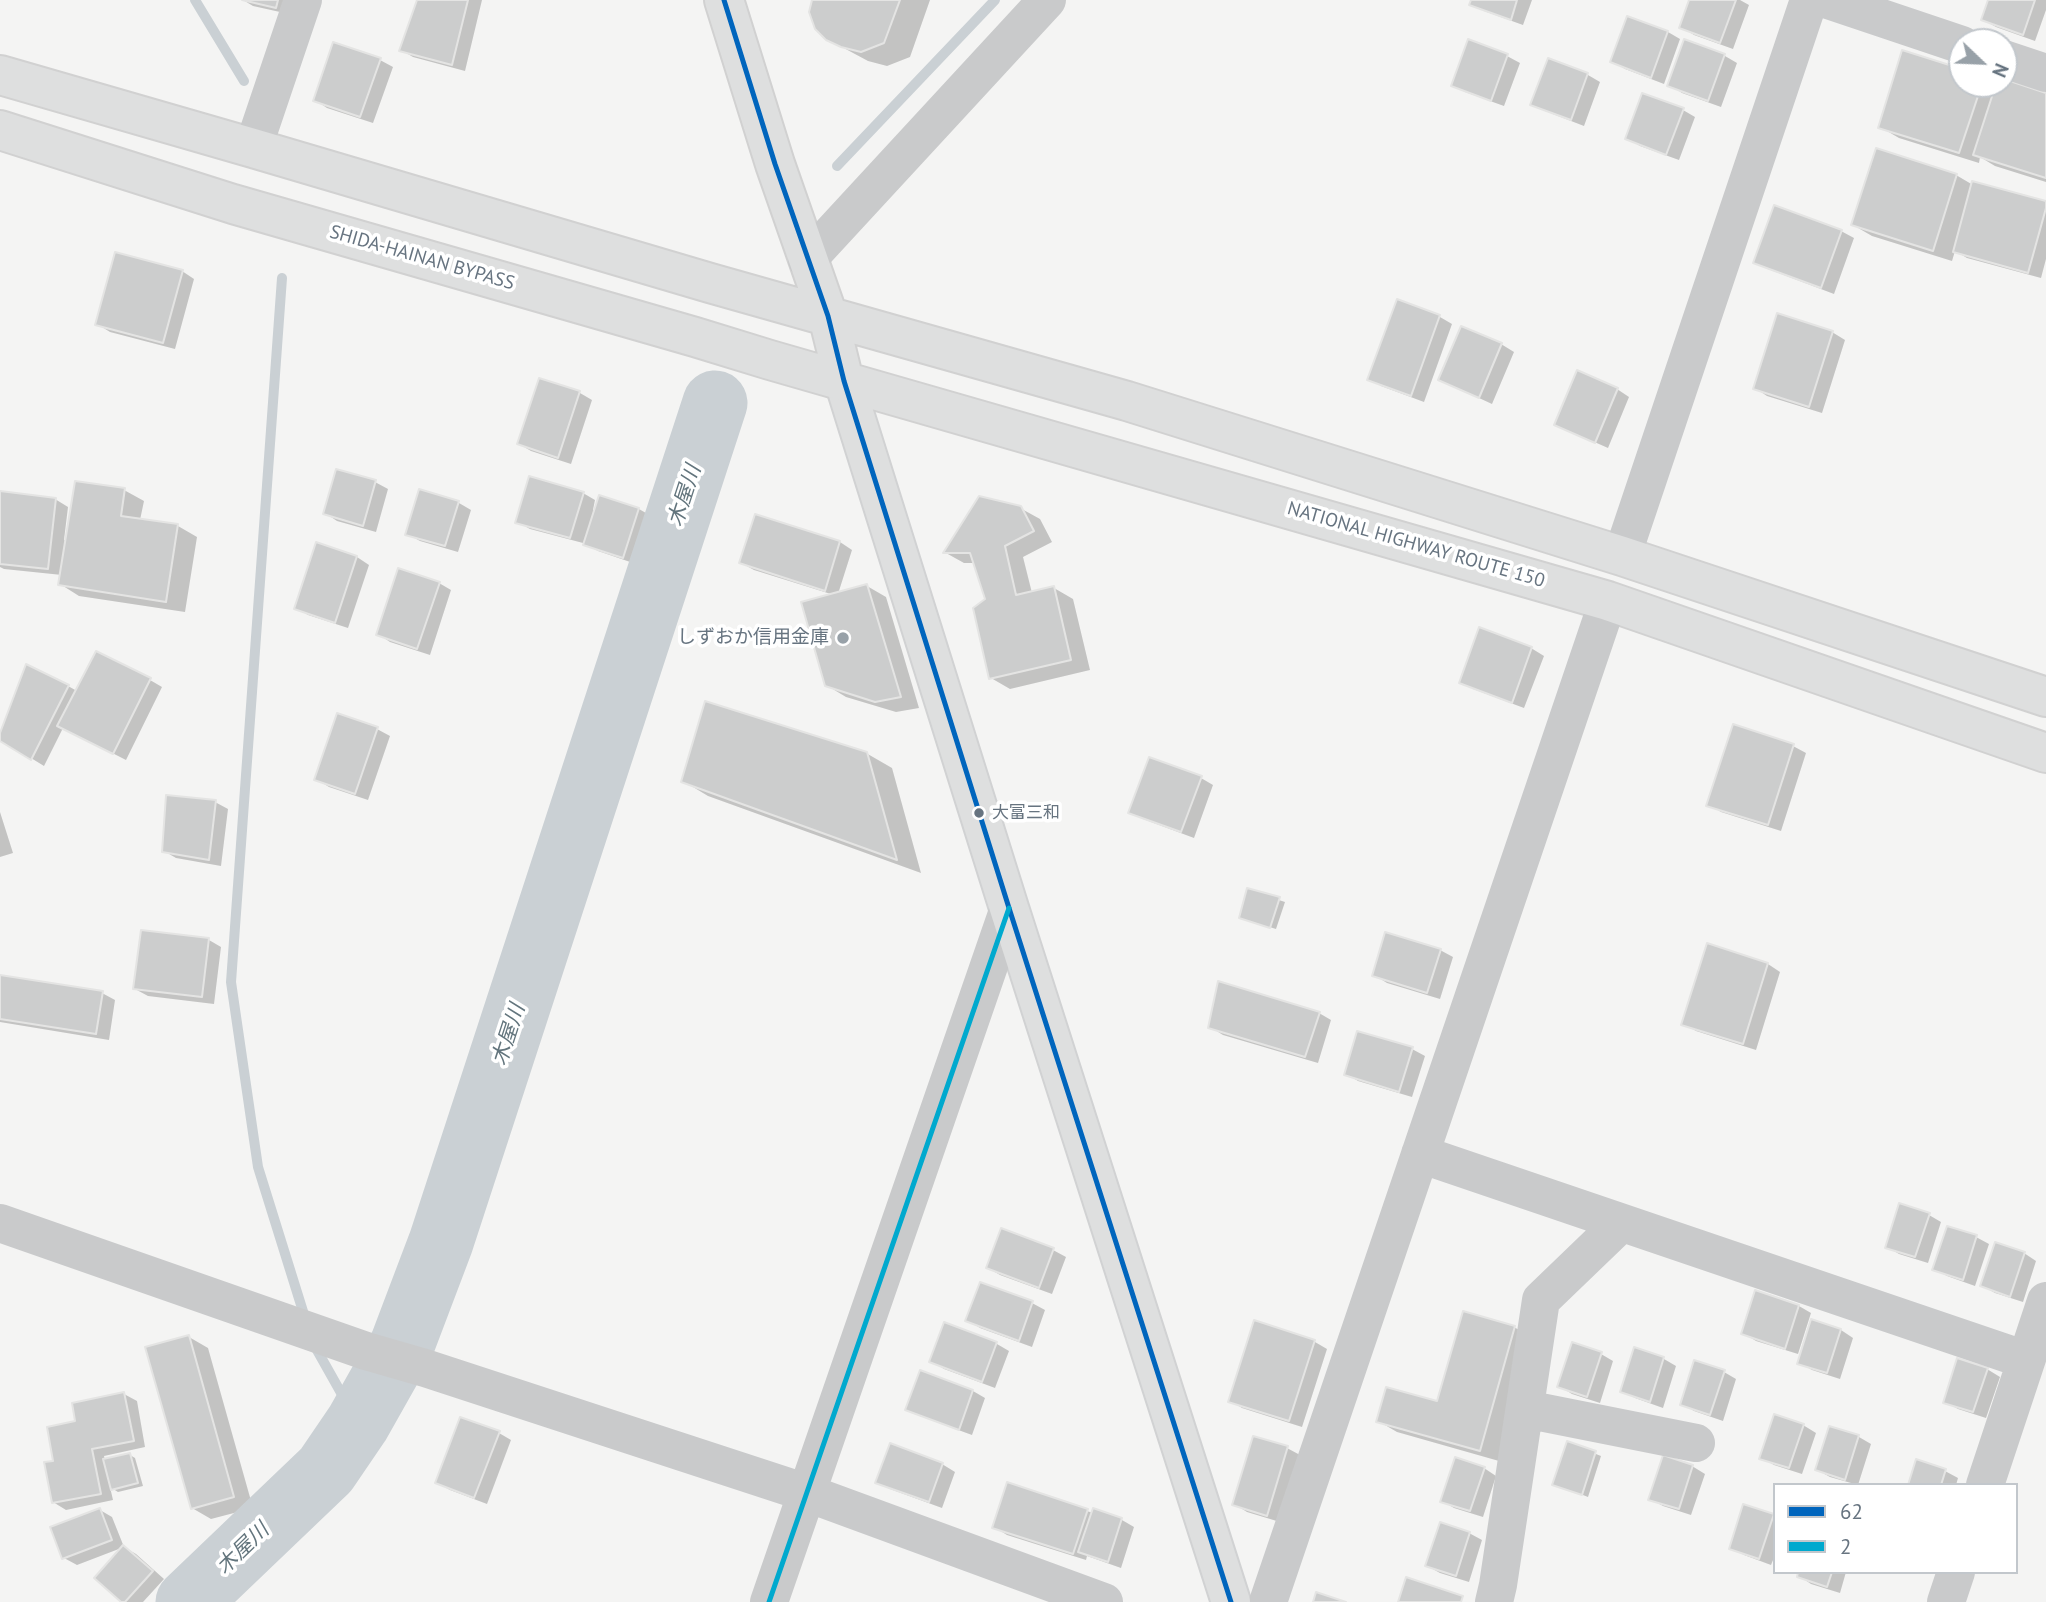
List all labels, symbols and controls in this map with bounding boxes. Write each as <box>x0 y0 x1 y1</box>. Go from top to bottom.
north arrow <box>1948 28 2018 98</box>
text: N <box>1987 60 2014 81</box>
street label: SHIDA-HAINAN BYPASS <box>327 221 517 295</box>
water label: 木屋川 <box>663 462 707 530</box>
street label: NATIONAL HIGHWAY ROUTE 150 <box>1285 497 1547 593</box>
place label: しずおか信用金庫 <box>677 627 829 649</box>
marker: しずおか信用金庫 <box>835 630 851 646</box>
place label: 大富三和 <box>992 803 1060 823</box>
marker: 大富三和 <box>972 806 986 820</box>
water label: 木屋川 <box>487 1001 531 1069</box>
legend <box>1773 1483 2018 1574</box>
text: 62 <box>1840 1498 1863 1525</box>
water label: 木屋川 <box>212 1518 274 1580</box>
text: 2 <box>1840 1533 1851 1560</box>

